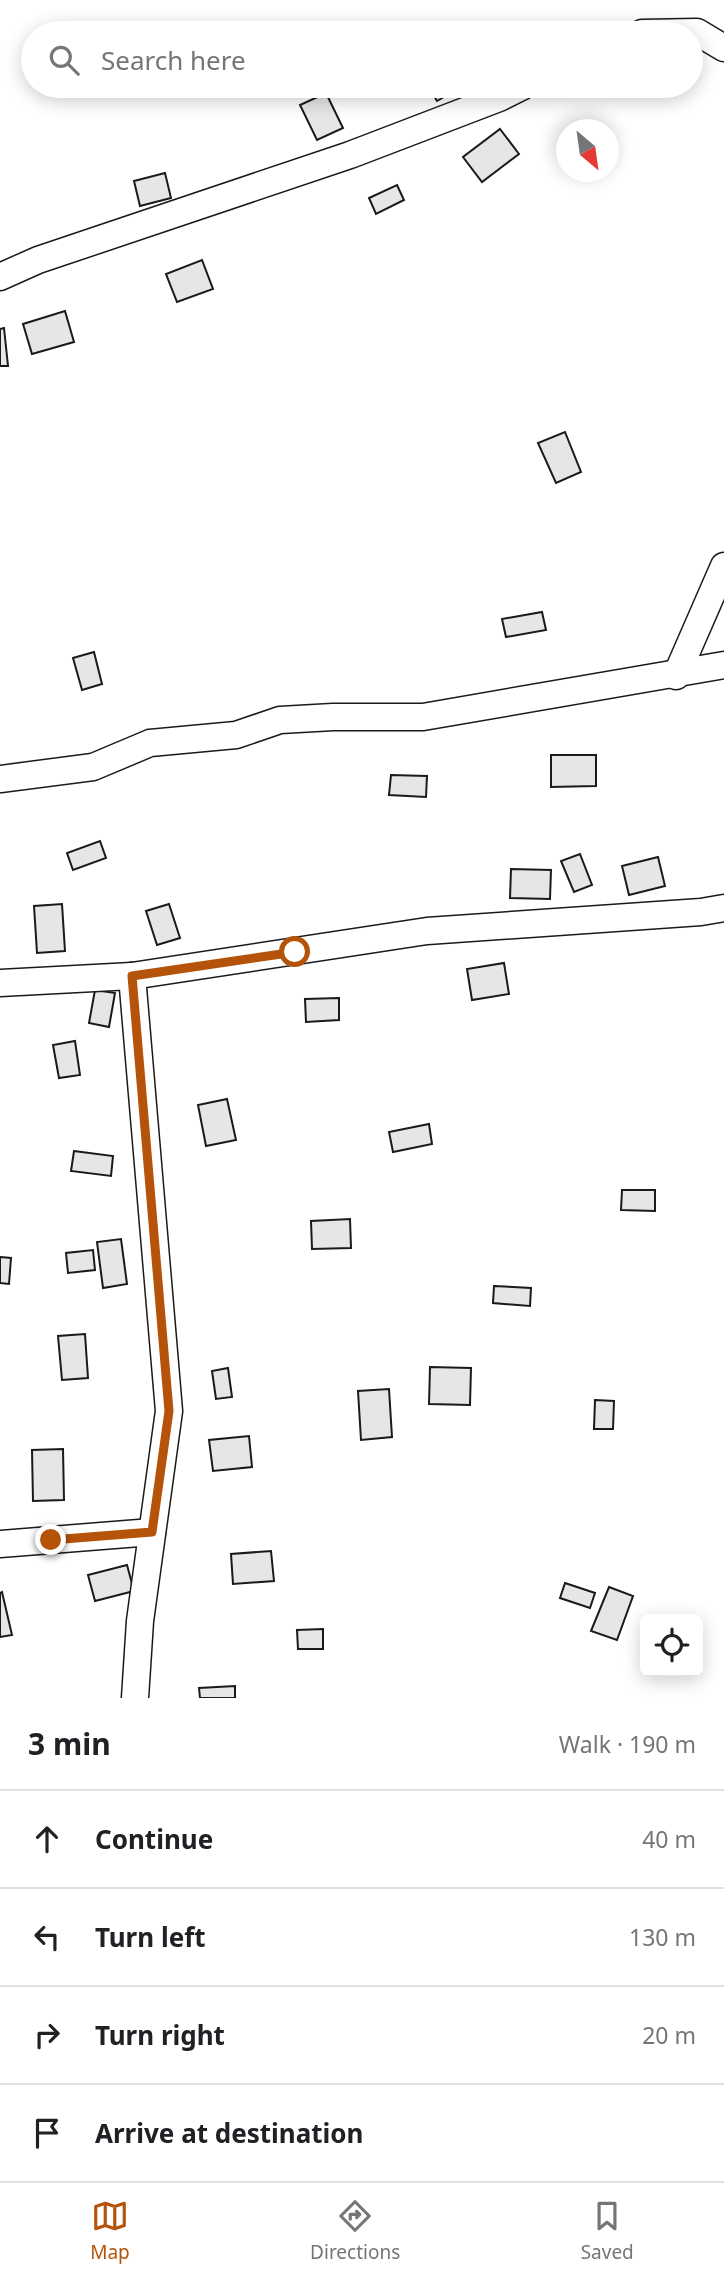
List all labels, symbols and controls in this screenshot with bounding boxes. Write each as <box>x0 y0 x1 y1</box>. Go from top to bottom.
search box <box>21 21 703 98</box>
icon: search <box>45 41 83 79</box>
text: Search here <box>101 42 246 78</box>
north arrow <box>556 119 619 182</box>
route start <box>279 936 310 967</box>
route end <box>35 1524 66 1555</box>
map controls <box>640 1614 703 1677</box>
button: locate <box>640 1614 703 1677</box>
text: 3 min <box>28 1723 111 1764</box>
text: Walk · 190 m <box>559 1728 696 1760</box>
icon: ahead <box>28 1820 66 1858</box>
text: Continue <box>95 1821 213 1857</box>
text: 40 m <box>642 1823 696 1855</box>
icon: left <box>28 1918 66 1956</box>
text: Turn left <box>95 1919 206 1955</box>
text: 130 m <box>629 1921 696 1953</box>
icon: right <box>28 2016 66 2054</box>
text: Turn right <box>95 2017 225 2053</box>
text: 20 m <box>642 2019 696 2051</box>
icon: arrive <box>28 2114 66 2152</box>
text: Arrive at destination <box>95 2115 364 2151</box>
tab: Map <box>90 2197 130 2265</box>
tab: Directions <box>310 2197 400 2265</box>
tab: Saved <box>581 2197 634 2265</box>

